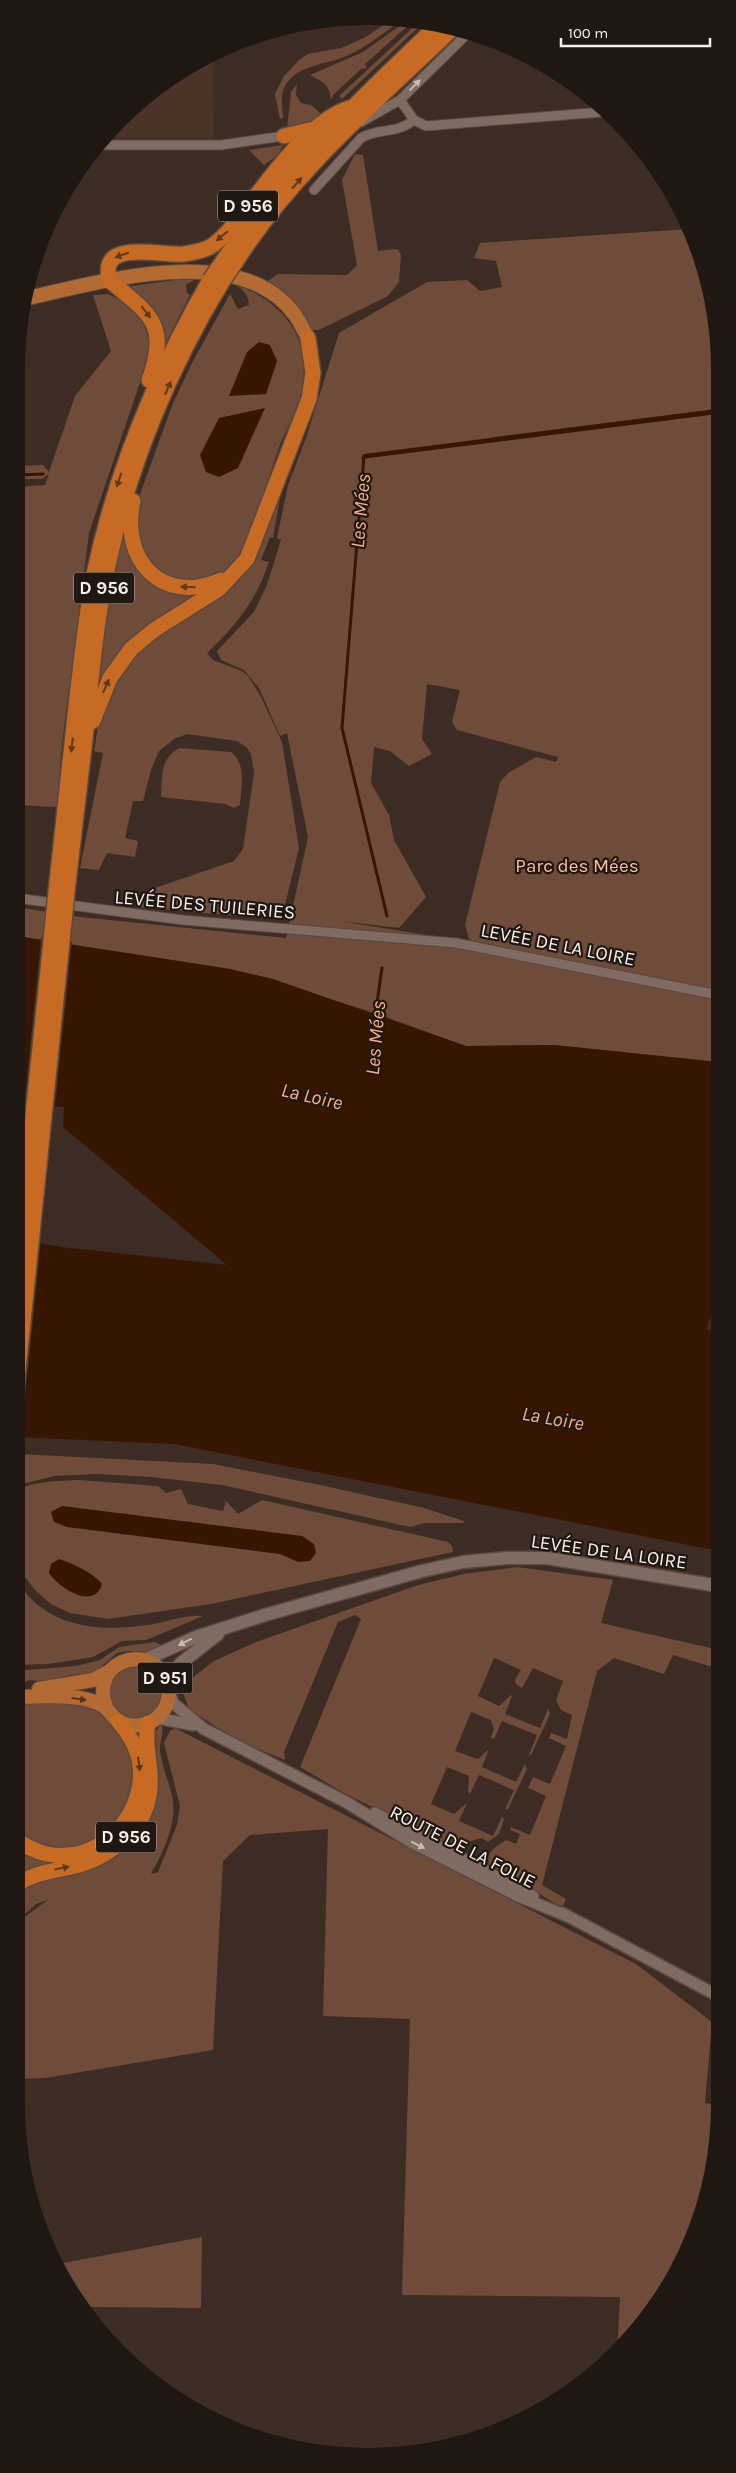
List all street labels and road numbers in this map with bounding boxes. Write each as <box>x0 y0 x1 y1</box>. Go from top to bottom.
road number: D 956 <box>218 190 278 222</box>
road number: D 956 <box>74 572 134 604</box>
street label: LEVÉE DES TUILERIES <box>114 885 296 924</box>
street label: LEVÉE DE LA LOIRE <box>479 918 637 971</box>
street label: LEVÉE DE LA LOIRE <box>530 1529 688 1574</box>
road number: D 951 <box>138 1662 192 1694</box>
street label: ROUTE DE LA FOLIE <box>386 1801 539 1893</box>
road number: D 956 <box>96 1821 156 1852</box>

